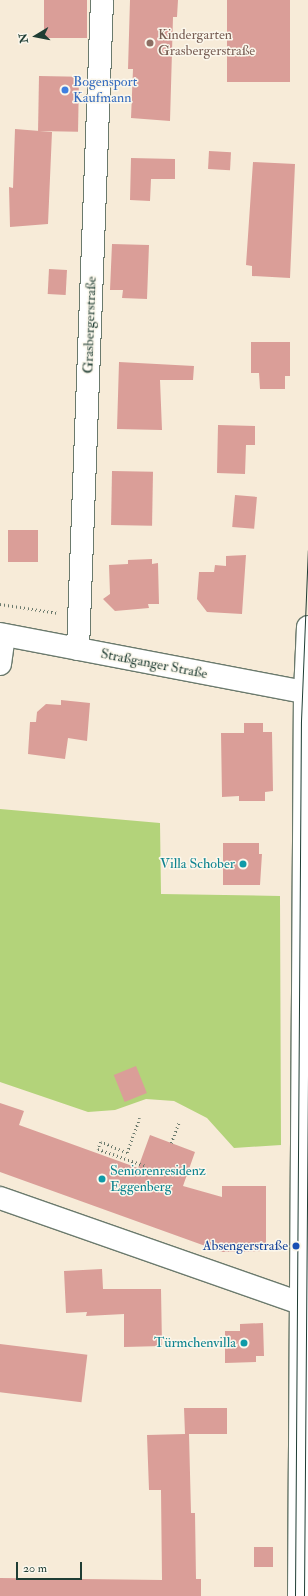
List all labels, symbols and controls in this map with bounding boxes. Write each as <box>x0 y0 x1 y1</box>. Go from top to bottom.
north arrow <box>16 16 56 56</box>
place label: Kindergarten Grasbergerstraße <box>158 27 255 60</box>
text: N <box>16 32 31 44</box>
marker: Kindergarten Grasbergerstraße <box>145 38 155 48</box>
place label: Bogensport Kaufmann <box>73 74 137 106</box>
marker: Bogensport Kaufmann <box>60 85 70 95</box>
street label: Grasbergerstraße <box>80 276 100 374</box>
street label: Straßganger Straße <box>99 645 209 683</box>
place label: Villa Schober <box>160 856 235 872</box>
marker: Villa Schober <box>238 859 248 869</box>
place label: Seniorenresidenz Eggenberg <box>110 1163 206 1196</box>
marker: Seniorenresidenz Eggenberg <box>97 1174 107 1184</box>
place label: Absengerstraße <box>203 1238 288 1254</box>
marker: Absengerstraße <box>291 1241 301 1251</box>
place label: Türmchenvilla <box>154 1335 236 1351</box>
marker: Türmchenvilla <box>239 1338 249 1348</box>
scale bar <box>18 1554 84 1580</box>
text: 20 m <box>23 1561 47 1576</box>

